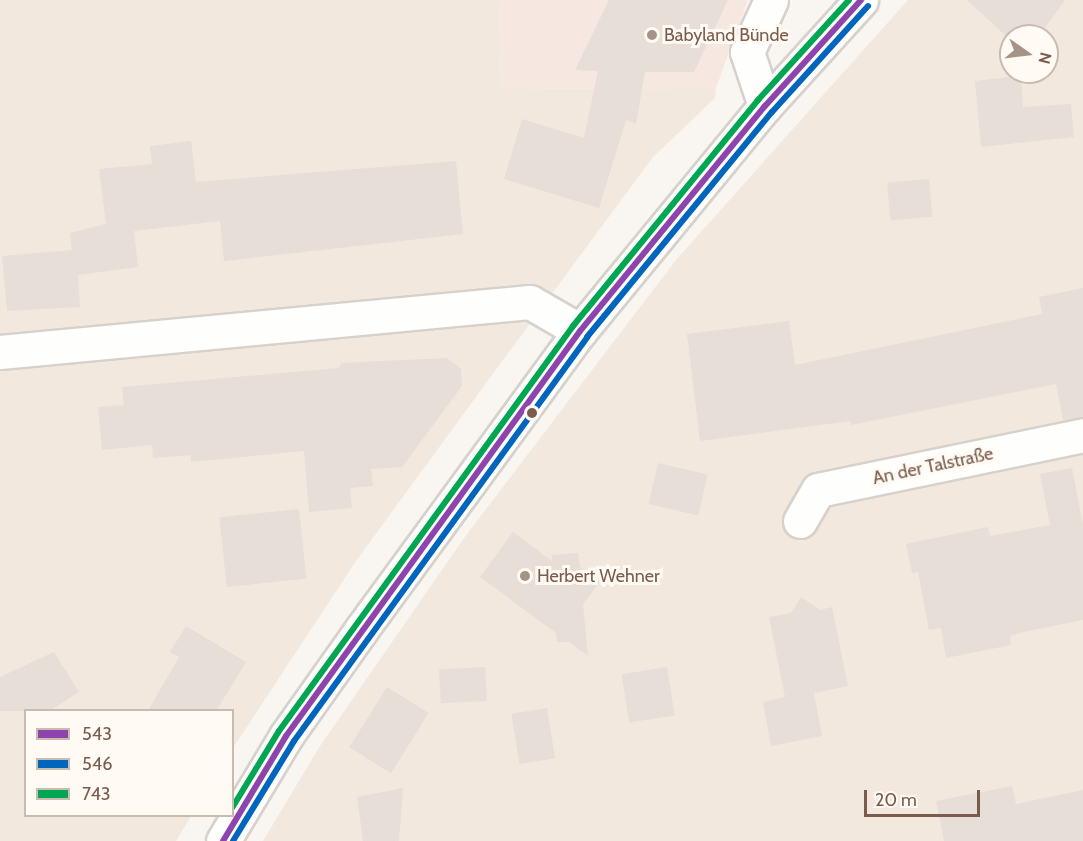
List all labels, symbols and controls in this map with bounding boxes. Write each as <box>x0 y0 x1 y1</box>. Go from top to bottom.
place label: Babyland Bünde <box>664 24 789 46</box>
north arrow <box>999 24 1059 84</box>
marker: Babyland Bünde <box>645 28 659 42</box>
text: N <box>1034 50 1056 66</box>
unlabelled marker <box>526 407 538 419</box>
street label: An der Talstraße <box>871 443 995 489</box>
place label: Herbert Wehner <box>537 565 660 587</box>
marker: Herbert Wehner <box>518 569 532 583</box>
legend <box>24 709 234 817</box>
text: 543 <box>82 723 112 745</box>
text: 546 <box>82 753 112 775</box>
scale bar <box>867 778 982 816</box>
text: 743 <box>82 783 111 805</box>
text: 20 m <box>875 789 917 811</box>

